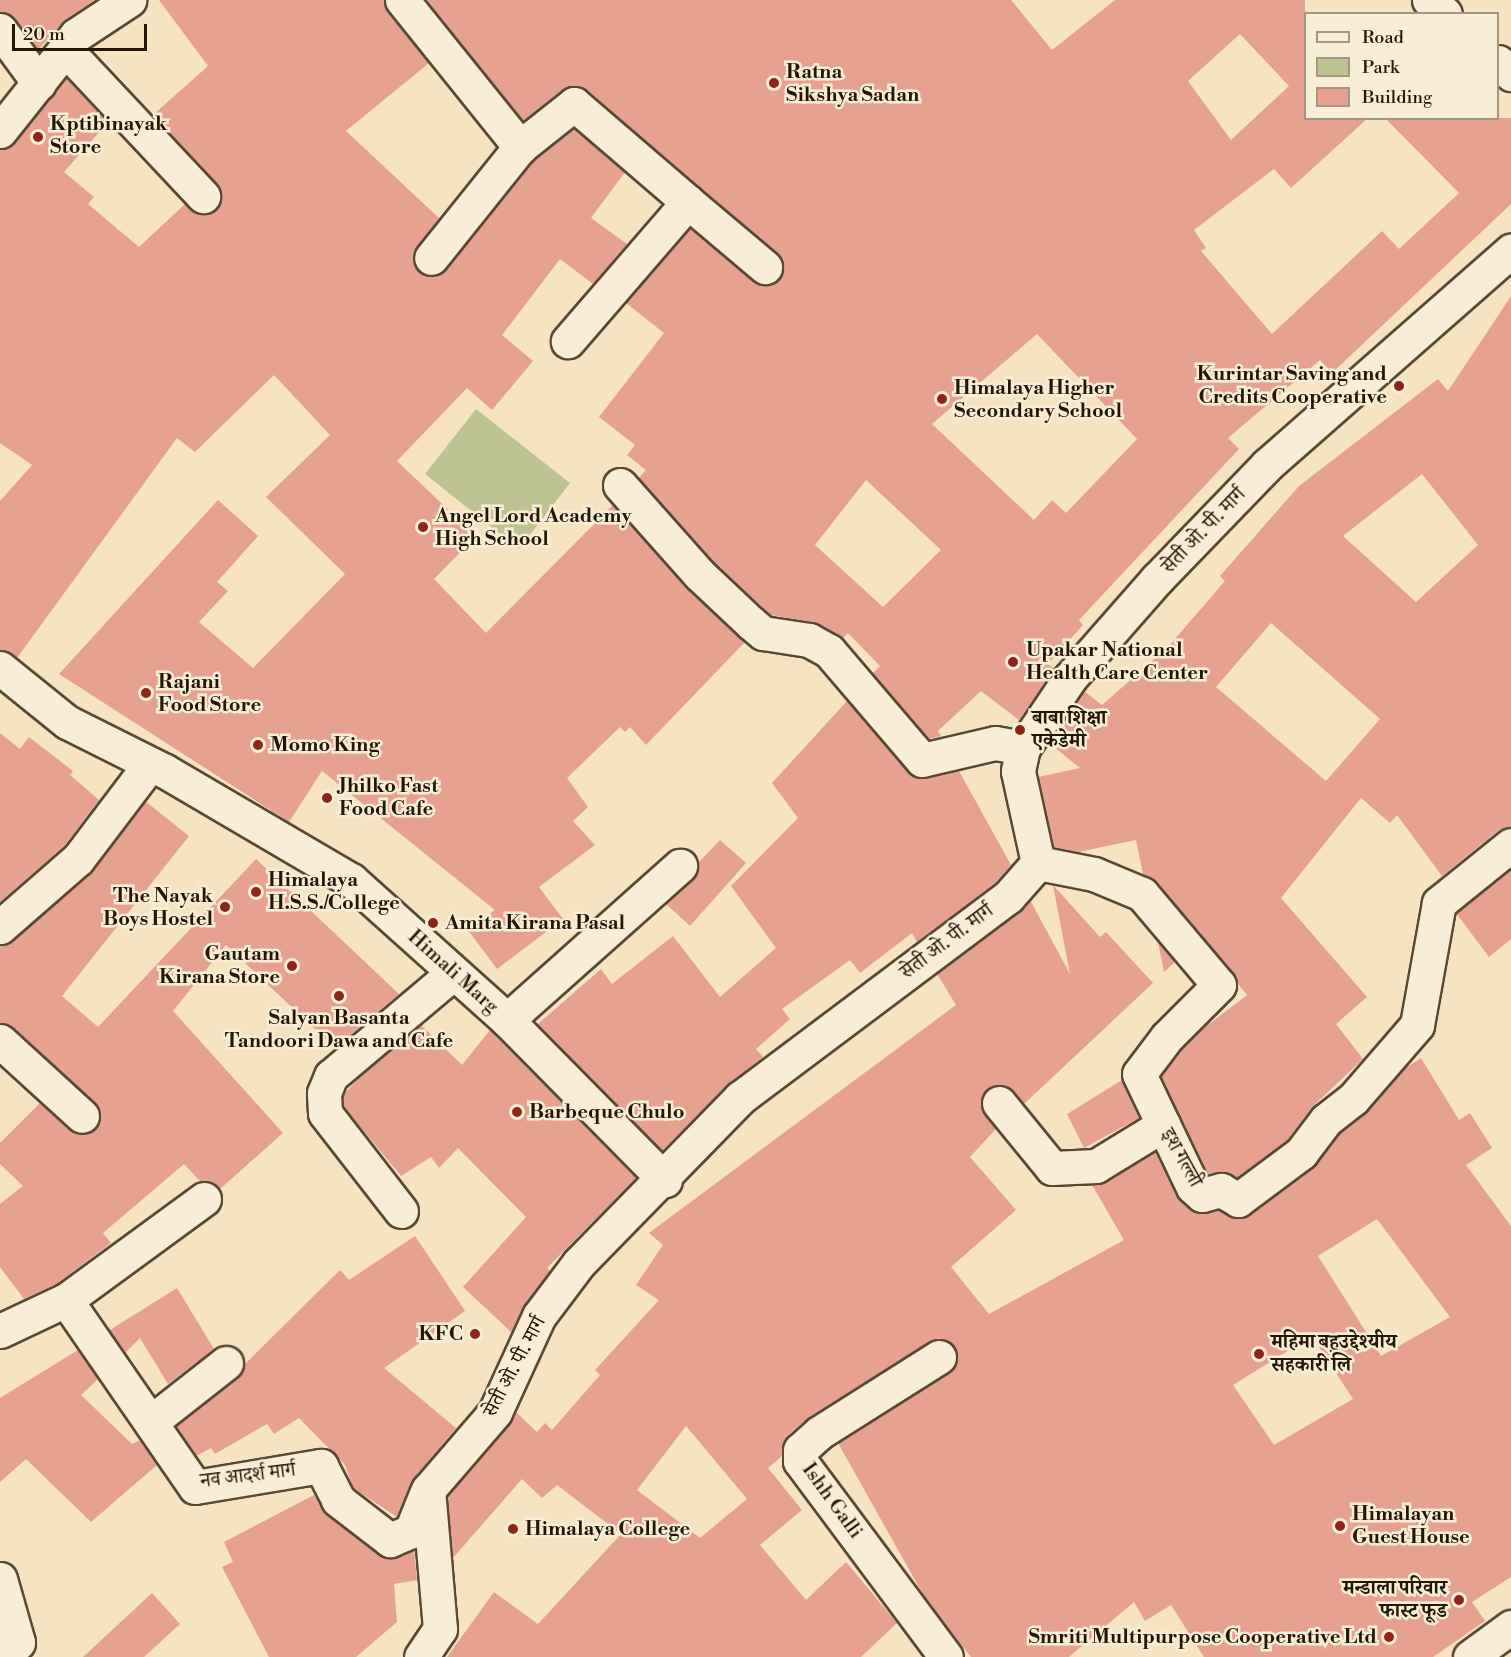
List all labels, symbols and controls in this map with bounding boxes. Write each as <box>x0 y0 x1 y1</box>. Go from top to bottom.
scale bar <box>15 12 150 50</box>
legend <box>1304 12 1499 120</box>
text: 20 m <box>23 23 65 46</box>
text: Road <box>1362 26 1404 49</box>
text: Park <box>1362 56 1399 79</box>
place label: Ratna Sikshya Sadan <box>786 60 919 107</box>
marker: Ratna Sikshya Sadan <box>767 76 781 90</box>
text: Building <box>1362 86 1432 109</box>
place label: Kptibinayak Store <box>50 113 167 160</box>
marker: Kptibinayak Store <box>31 130 45 144</box>
place label: Kurintar Saving and Credits Cooperative <box>1197 362 1387 409</box>
place label: Himalaya Higher Secondary School <box>954 376 1122 423</box>
marker: Kurintar Saving and Credits Cooperative <box>1392 379 1406 393</box>
marker: Himalaya Higher Secondary School <box>935 392 949 406</box>
street label: सेती ओ. पी. मार्ग <box>1157 483 1251 579</box>
place label: Angel Lord Academy High School <box>435 504 631 551</box>
marker: Angel Lord Academy High School <box>416 520 430 534</box>
place label: Upakar National Health Care Center <box>1026 638 1208 685</box>
marker: Upakar National Health Care Center <box>1004 653 1022 671</box>
place label: Rajani Food Store <box>158 670 261 717</box>
marker: Rajani Food Store <box>139 686 153 700</box>
place label: बाबा शिक्षा एकेडेमी <box>1032 706 1106 753</box>
marker: बाबा शिक्षा एकेडेमी <box>1013 723 1027 737</box>
place label: Momo King <box>270 733 380 757</box>
marker: Momo King <box>251 738 265 752</box>
place label: Jhilko Fast Food Cafe <box>339 774 438 821</box>
marker: Jhilko Fast Food Cafe <box>320 791 334 805</box>
place label: Himalaya H.S.S./College <box>268 868 400 915</box>
place label: The Nayak Boys Hostel <box>103 884 213 931</box>
marker: Himalaya H.S.S./College <box>249 885 263 899</box>
street label: सेती ओ. पी. मार्ग <box>896 899 998 985</box>
marker: The Nayak Boys Hostel <box>218 900 232 914</box>
place label: Amita Kirana Pasal <box>445 911 625 935</box>
marker: Amita Kirana Pasal <box>426 916 440 930</box>
street label: Himali Marg <box>403 925 503 1019</box>
place label: Gautam Kirana Store <box>159 942 280 989</box>
marker: Gautam Kirana Store <box>285 959 299 973</box>
marker: Salyan Basanta Tandoori Dawa and Cafe <box>332 989 346 1003</box>
place label: Salyan Basanta Tandoori Dawa and Cafe <box>225 1006 453 1053</box>
place label: Barbeque Chulo <box>529 1100 684 1124</box>
marker: Barbeque Chulo <box>510 1105 524 1119</box>
street label: इश गल्ली <box>1155 1125 1207 1191</box>
street label: सेती ओ. पी. मार्ग <box>478 1313 552 1421</box>
place label: KFC <box>419 1322 463 1346</box>
marker: KFC <box>468 1327 482 1341</box>
place label: महिमा बहुउद्देश्यीय सहकारी लि <box>1271 1330 1397 1377</box>
marker: महिमा बहुउद्देश्यीय सहकारी लि <box>1252 1347 1266 1361</box>
street label: नव आदर्श मार्ग <box>199 1458 297 1494</box>
street label: Ishh Galli <box>797 1459 867 1543</box>
place label: Himalayan Guest House <box>1352 1502 1470 1549</box>
place label: Himalaya College <box>525 1517 690 1541</box>
marker: Himalayan Guest House <box>1333 1519 1347 1533</box>
marker: Himalaya College <box>506 1522 520 1536</box>
place label: मन्डाला परिवार फास्ट फूड <box>1343 1576 1447 1623</box>
marker: मन्डाला परिवार फास्ट फूड <box>1452 1593 1466 1607</box>
place label: Smriti Multipurpose Cooperative Ltd <box>1028 1625 1377 1649</box>
marker: Smriti Multipurpose Cooperative Ltd <box>1382 1630 1396 1644</box>

